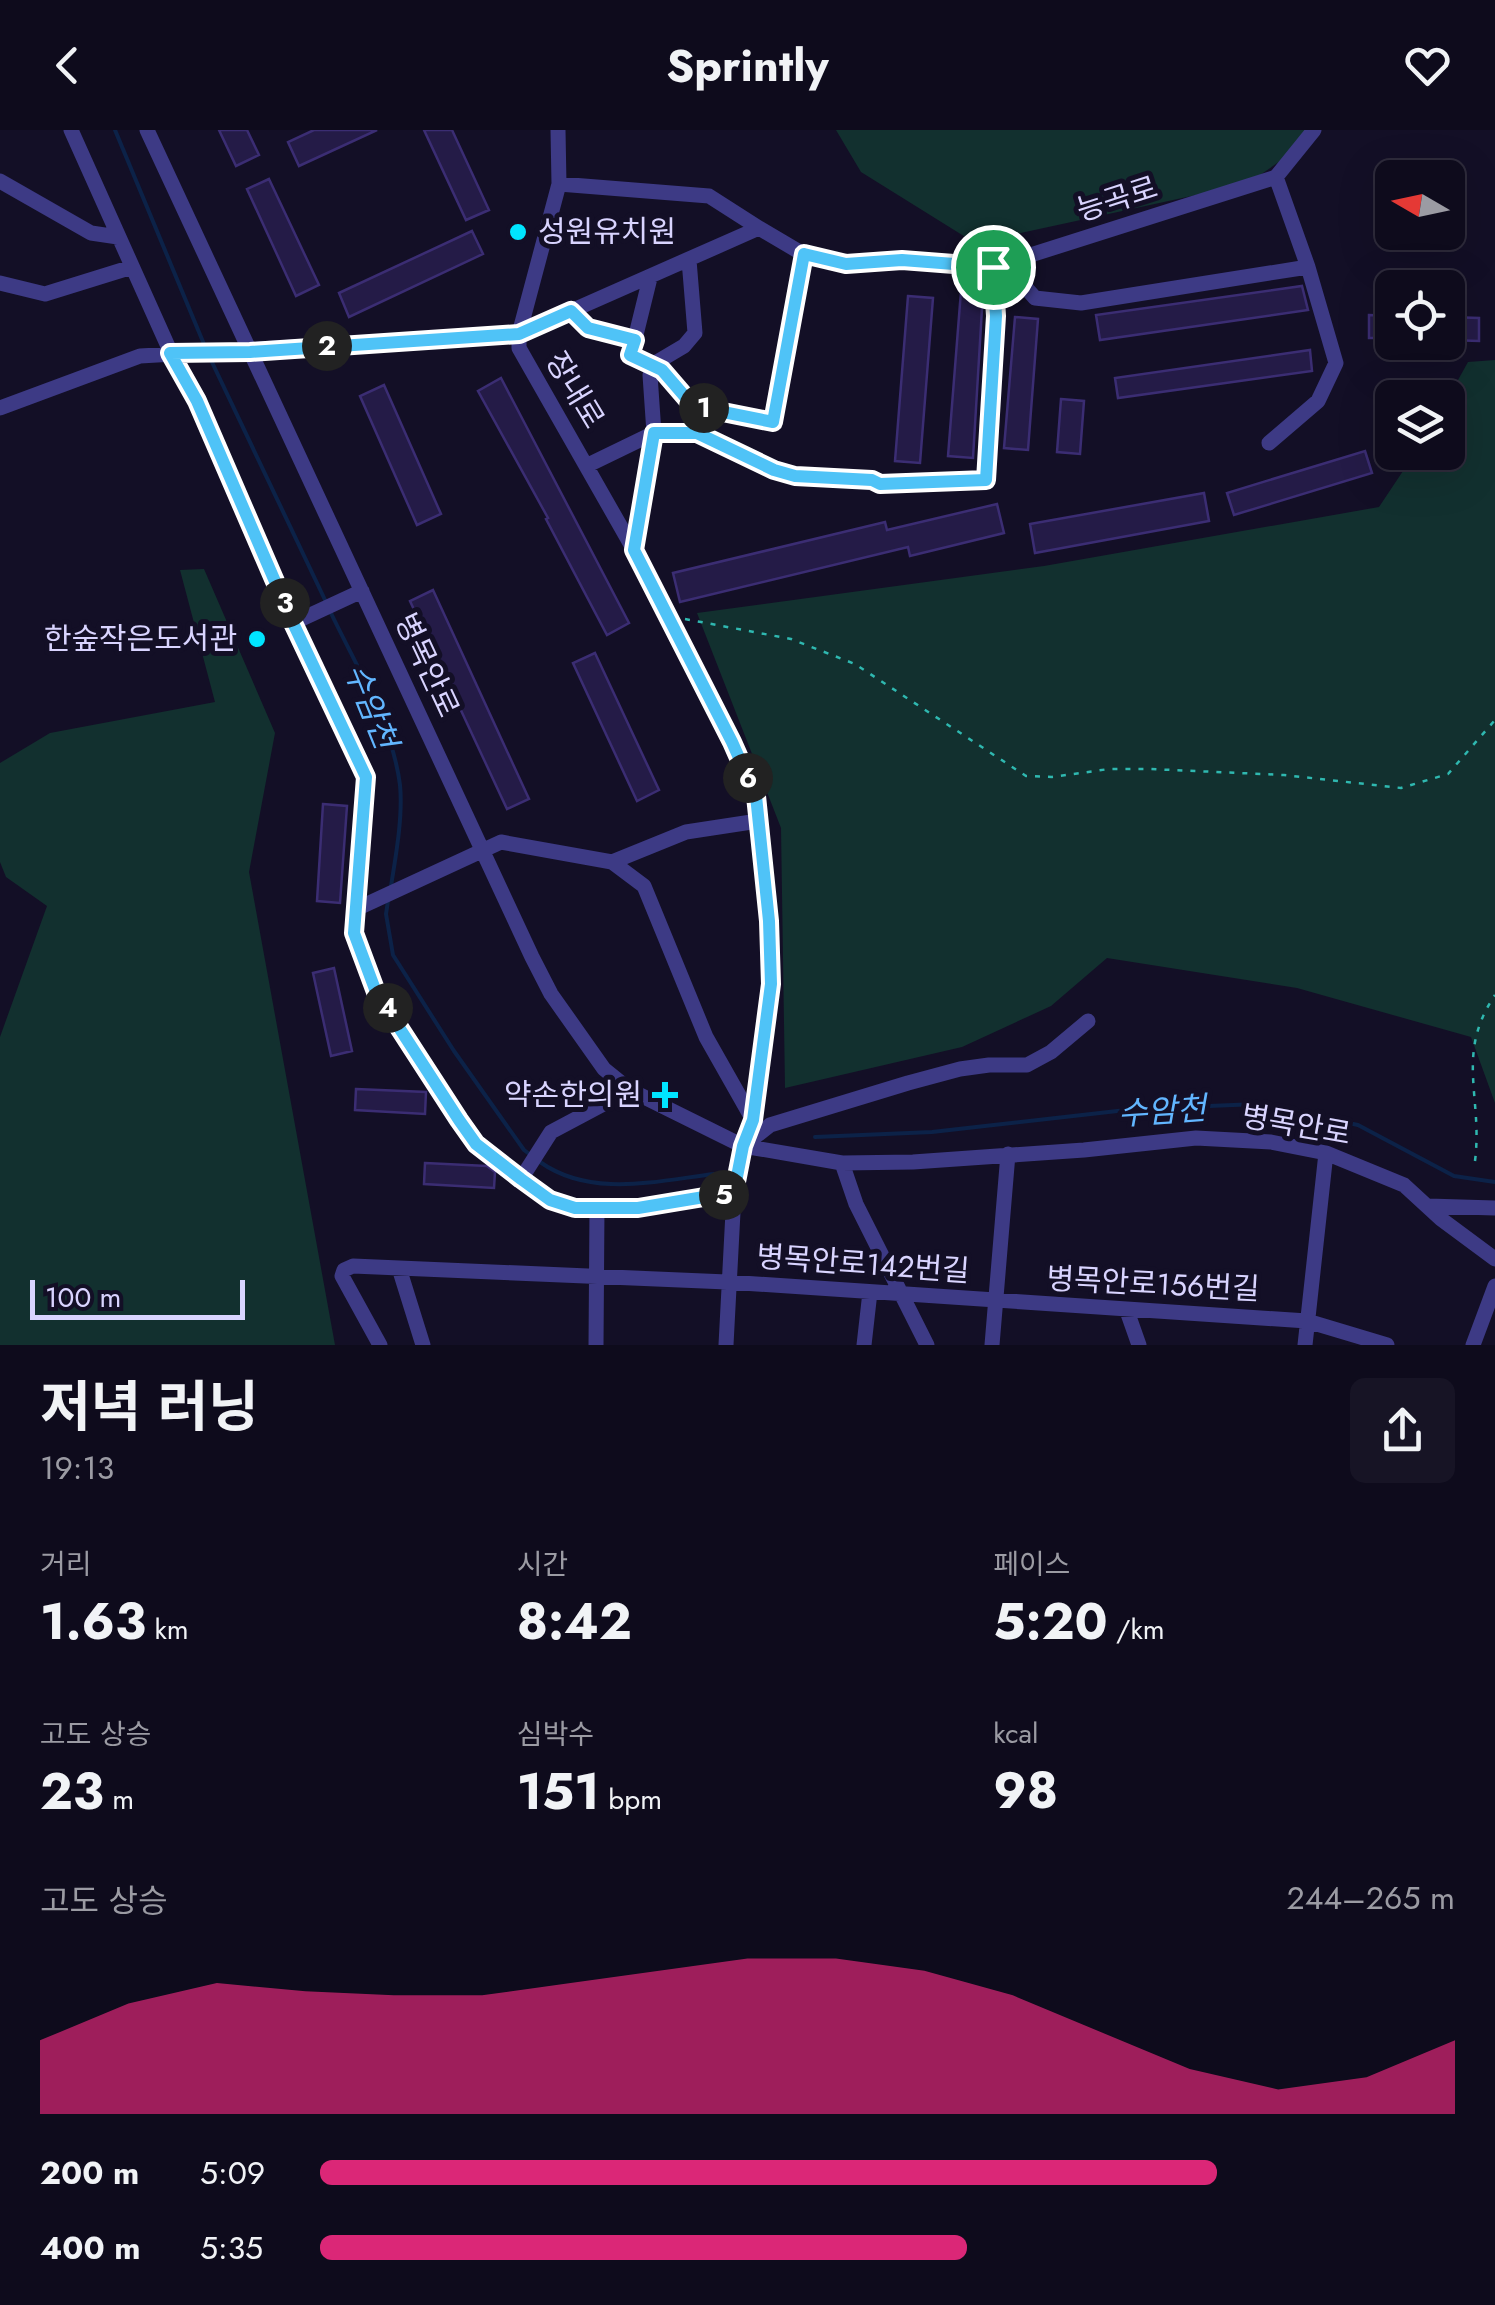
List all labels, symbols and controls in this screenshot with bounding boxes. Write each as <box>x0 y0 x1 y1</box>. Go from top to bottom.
text: Sprintly <box>666 33 829 98</box>
icon: back <box>40 38 95 93</box>
icon: heart <box>1400 38 1455 93</box>
north arrow <box>1375 160 1465 250</box>
map controls <box>1375 160 1465 470</box>
street label: 능곡로 <box>1071 165 1163 232</box>
place label: 성원유치원 <box>538 210 676 253</box>
marker: 성원유치원 <box>507 221 529 243</box>
pin <box>951 225 1036 310</box>
icon: arrive <box>966 240 1021 295</box>
button: locate <box>1375 270 1465 360</box>
pin: 2 <box>302 321 352 371</box>
text: 2 <box>318 325 336 366</box>
street label: 장내로 <box>536 343 615 436</box>
button: layers <box>1375 380 1465 470</box>
pin: 1 <box>679 383 729 433</box>
text: 1 <box>697 387 711 428</box>
pin: 3 <box>260 578 310 628</box>
text: 3 <box>276 582 294 623</box>
street label: 병목안로 <box>385 606 470 724</box>
place label: 한숲작은도서관 <box>44 617 237 660</box>
marker: 한숲작은도서관 <box>246 628 268 650</box>
water label: 수암천 <box>333 656 410 759</box>
pin: 6 <box>723 753 773 803</box>
text: 6 <box>739 757 757 798</box>
pin: 4 <box>363 983 413 1033</box>
text: 4 <box>378 987 398 1028</box>
place label: 약손한의원 <box>504 1073 642 1116</box>
marker: 약손한의원 <box>652 1082 678 1108</box>
water label: 수암천 <box>1116 1085 1211 1137</box>
street label: 병목안로 <box>1238 1094 1354 1155</box>
pin: 5 <box>699 1170 749 1220</box>
text: 5 <box>715 1174 733 1215</box>
street label: 병목안로142번길 <box>755 1235 971 1292</box>
street label: 병목안로156번길 <box>1045 1256 1261 1311</box>
scale bar <box>30 1275 245 1320</box>
text: 100 m <box>45 1277 121 1318</box>
text: 저녁 러닝 <box>40 1367 259 1447</box>
button: share <box>1350 1378 1455 1483</box>
text: 19:13 <box>40 1445 114 1491</box>
text: 거리 <box>40 1544 92 1585</box>
text: 시간 <box>517 1544 568 1585</box>
text: 페이스 <box>993 1544 1071 1585</box>
text: 1.63 <box>40 1585 146 1658</box>
text: 8:42 <box>517 1585 632 1658</box>
text: 5:20 <box>993 1585 1108 1658</box>
text: km <box>146 1609 189 1650</box>
text: /km <box>1108 1609 1165 1650</box>
text: kcal <box>993 1713 1039 1754</box>
text: 고도 상승 <box>40 1714 151 1755</box>
text: 심박수 <box>517 1714 594 1755</box>
text: 98 <box>993 1754 1058 1827</box>
text: 23 <box>40 1755 104 1828</box>
text: 151 <box>517 1755 600 1828</box>
text: m <box>104 1779 134 1820</box>
text: bpm <box>600 1779 662 1820</box>
text: 244–265 m <box>1287 1875 1455 1921</box>
text: 고도 상승 <box>40 1878 167 1924</box>
text: 200 m <box>40 2150 139 2196</box>
text: 5:09 <box>200 2150 265 2196</box>
text: 400 m <box>40 2225 141 2271</box>
text: 5:35 <box>200 2225 263 2271</box>

